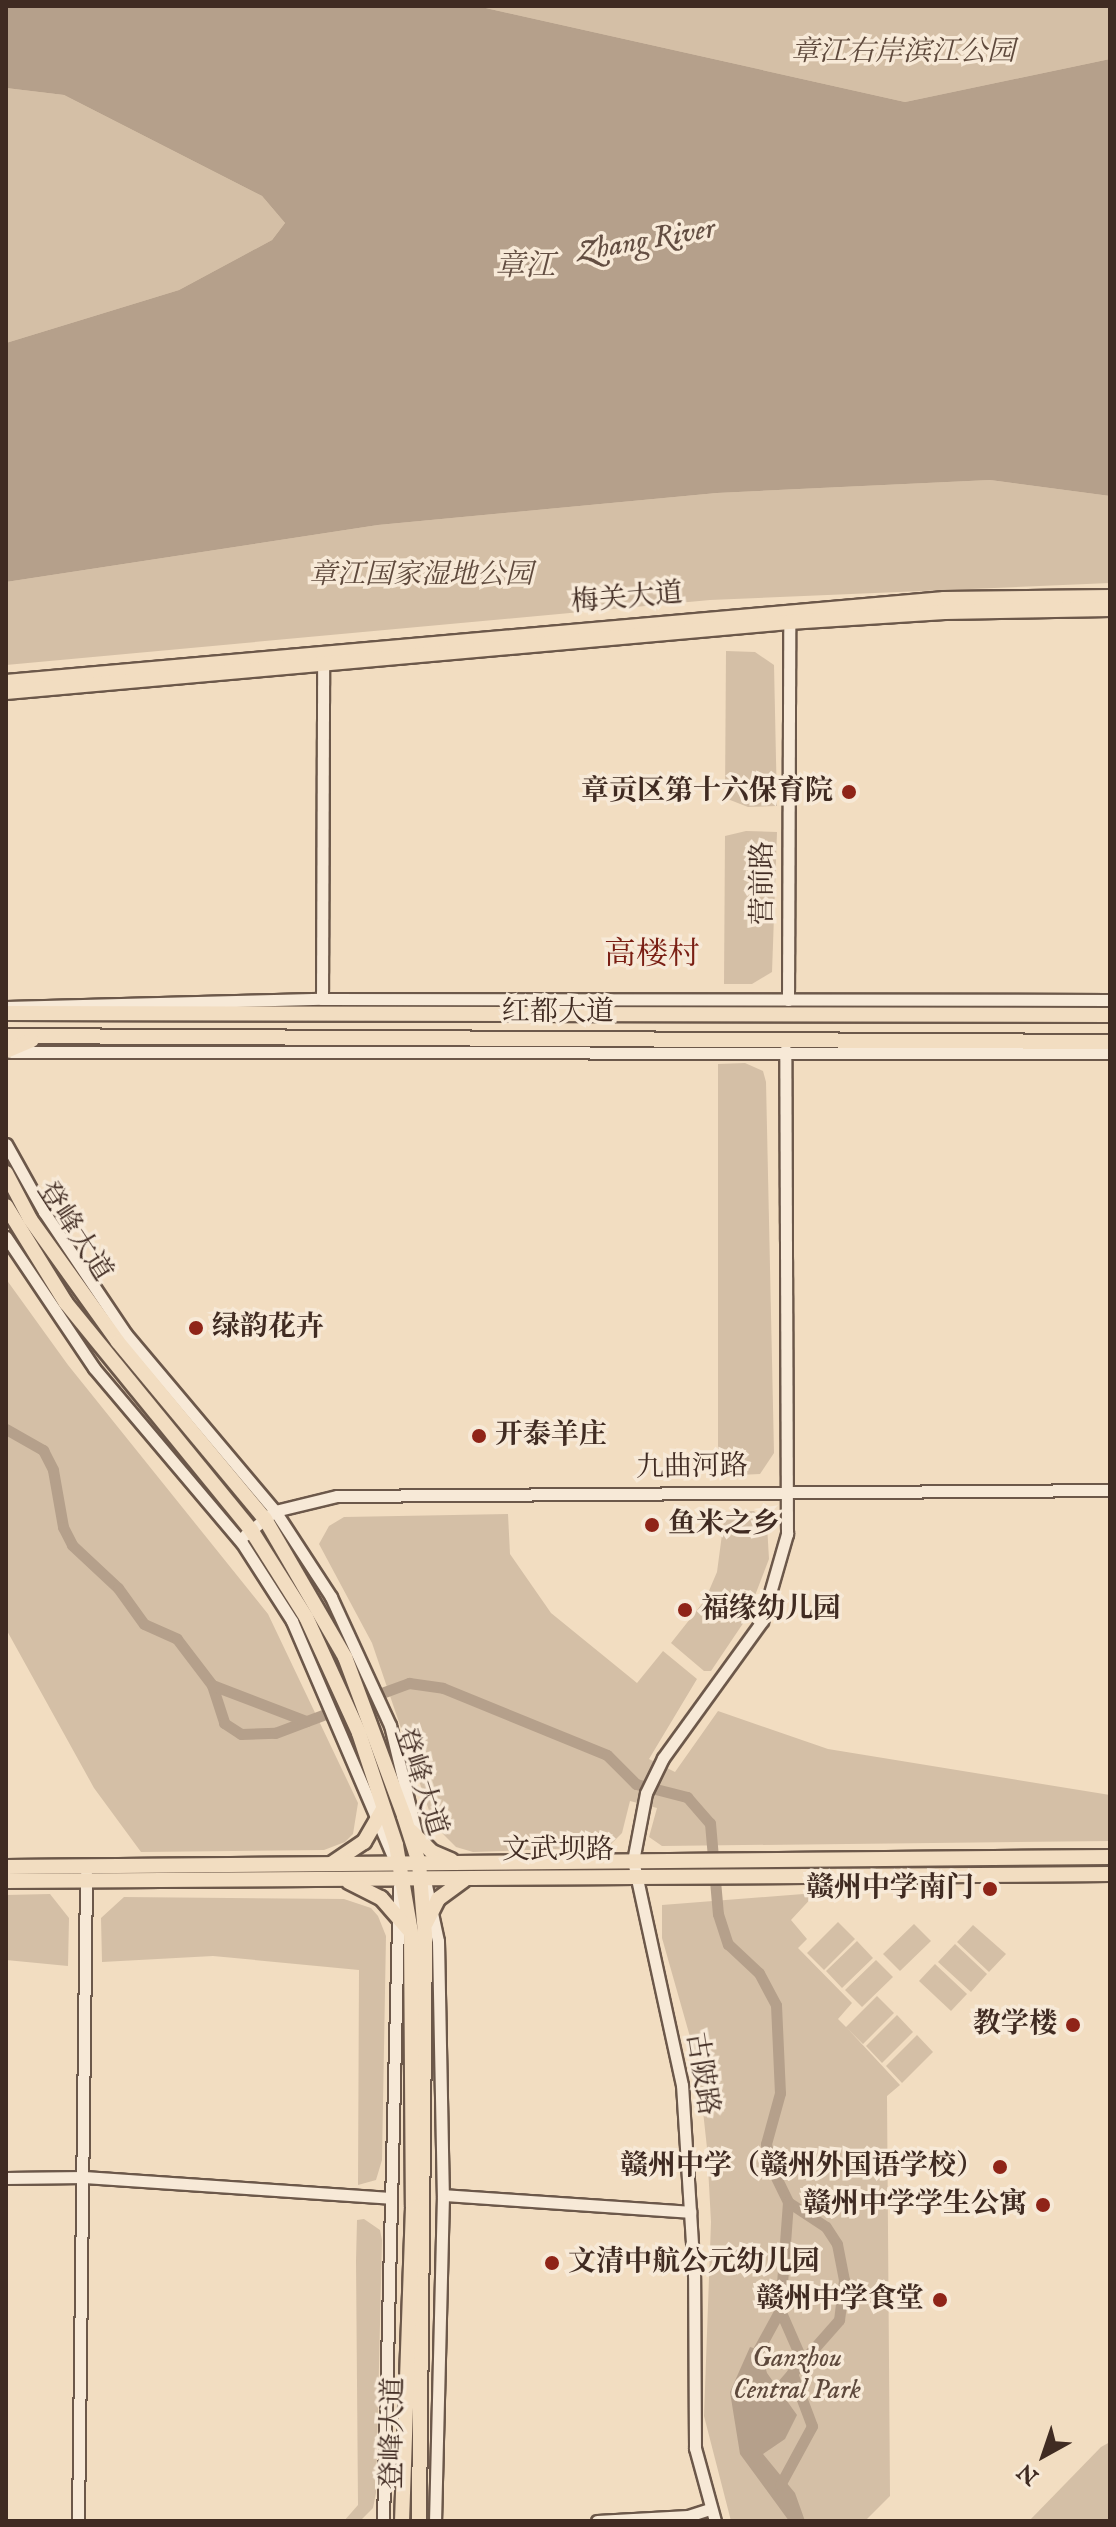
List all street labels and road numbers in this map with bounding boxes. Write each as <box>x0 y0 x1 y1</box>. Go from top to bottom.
street label: 梅关大道 <box>570 577 684 621</box>
street label: 营前路 <box>747 841 781 925</box>
street label: 红都大道 <box>502 996 614 1030</box>
street label: 登峰大道 <box>29 1176 119 1288</box>
street label: 九曲河路 <box>636 1450 748 1486</box>
street label: 登峰大道 <box>387 1724 453 1840</box>
street label: 文武坝路 <box>502 1834 614 1868</box>
street label: 古陂路 <box>678 2030 724 2118</box>
street label: 登峰大道 <box>376 2377 412 2489</box>

